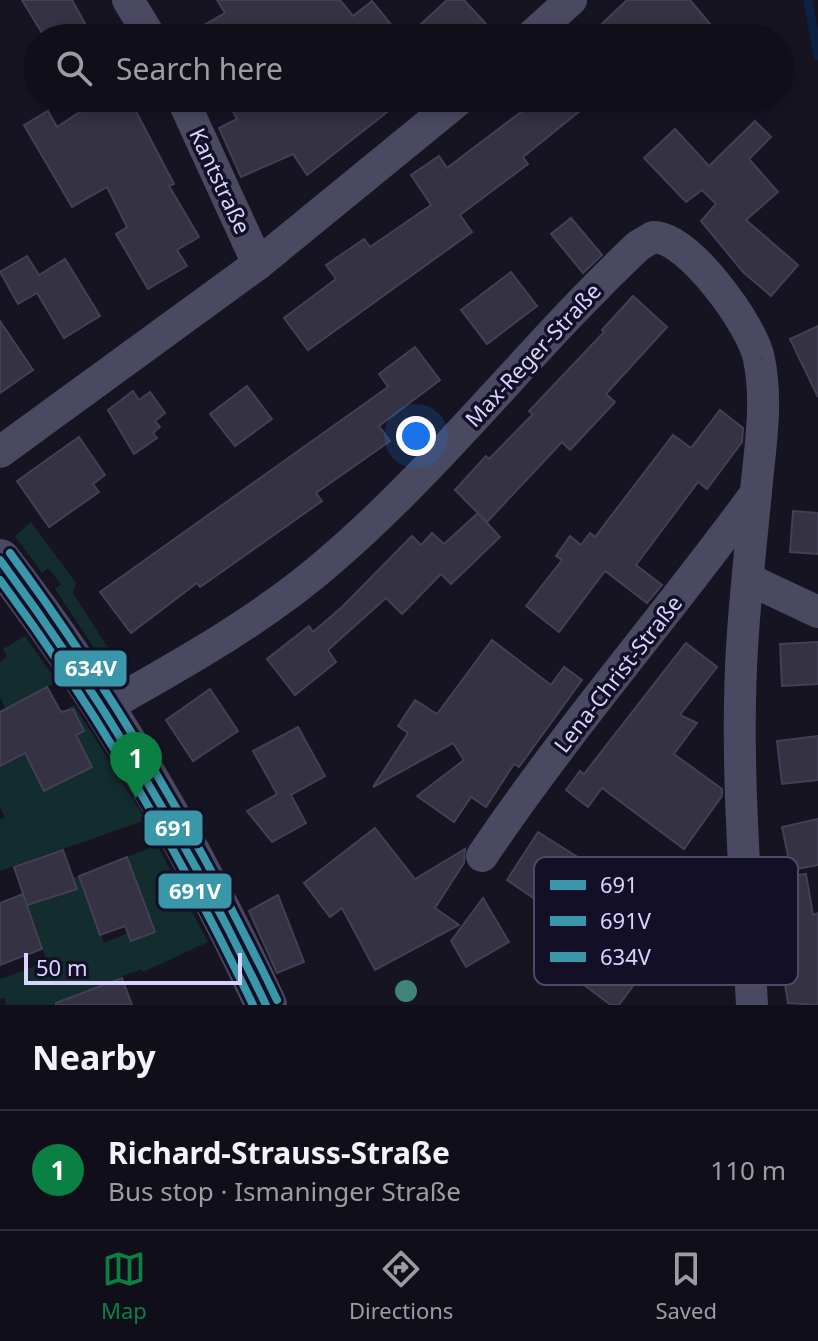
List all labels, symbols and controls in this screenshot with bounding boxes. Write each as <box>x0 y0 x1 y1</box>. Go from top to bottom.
search box <box>24 24 794 112</box>
icon: search <box>52 46 96 90</box>
text: Search here <box>116 48 283 89</box>
street label: Kantstraße <box>183 123 258 238</box>
street label: Max-Reger-Straße <box>458 276 607 433</box>
your location <box>396 416 436 456</box>
street label: Lena-Christ-Straße <box>546 588 688 758</box>
line badge: 634V <box>53 649 128 688</box>
text: 634V <box>65 652 118 682</box>
pin: 1 <box>110 732 162 798</box>
line badge: 691 <box>143 809 204 847</box>
text: 691 <box>155 812 193 842</box>
legend <box>534 857 798 985</box>
text: 691 <box>600 869 638 899</box>
line badge: 691V <box>157 872 233 910</box>
text: 691V <box>169 875 222 905</box>
text: 691V <box>600 905 652 935</box>
text: 634V <box>600 941 652 971</box>
scale bar <box>24 949 242 985</box>
text: 50 m <box>36 952 87 982</box>
text: Nearby <box>32 1034 156 1080</box>
text: Richard-Strauss-Straße <box>108 1132 450 1173</box>
text: 1 <box>51 1152 65 1188</box>
text: 110 m <box>710 1152 786 1188</box>
text: Bus stop · Ismaninger Straße <box>108 1173 461 1209</box>
tab: Map <box>101 1247 147 1325</box>
tab: Directions <box>349 1247 453 1325</box>
tab: Saved <box>655 1247 717 1325</box>

